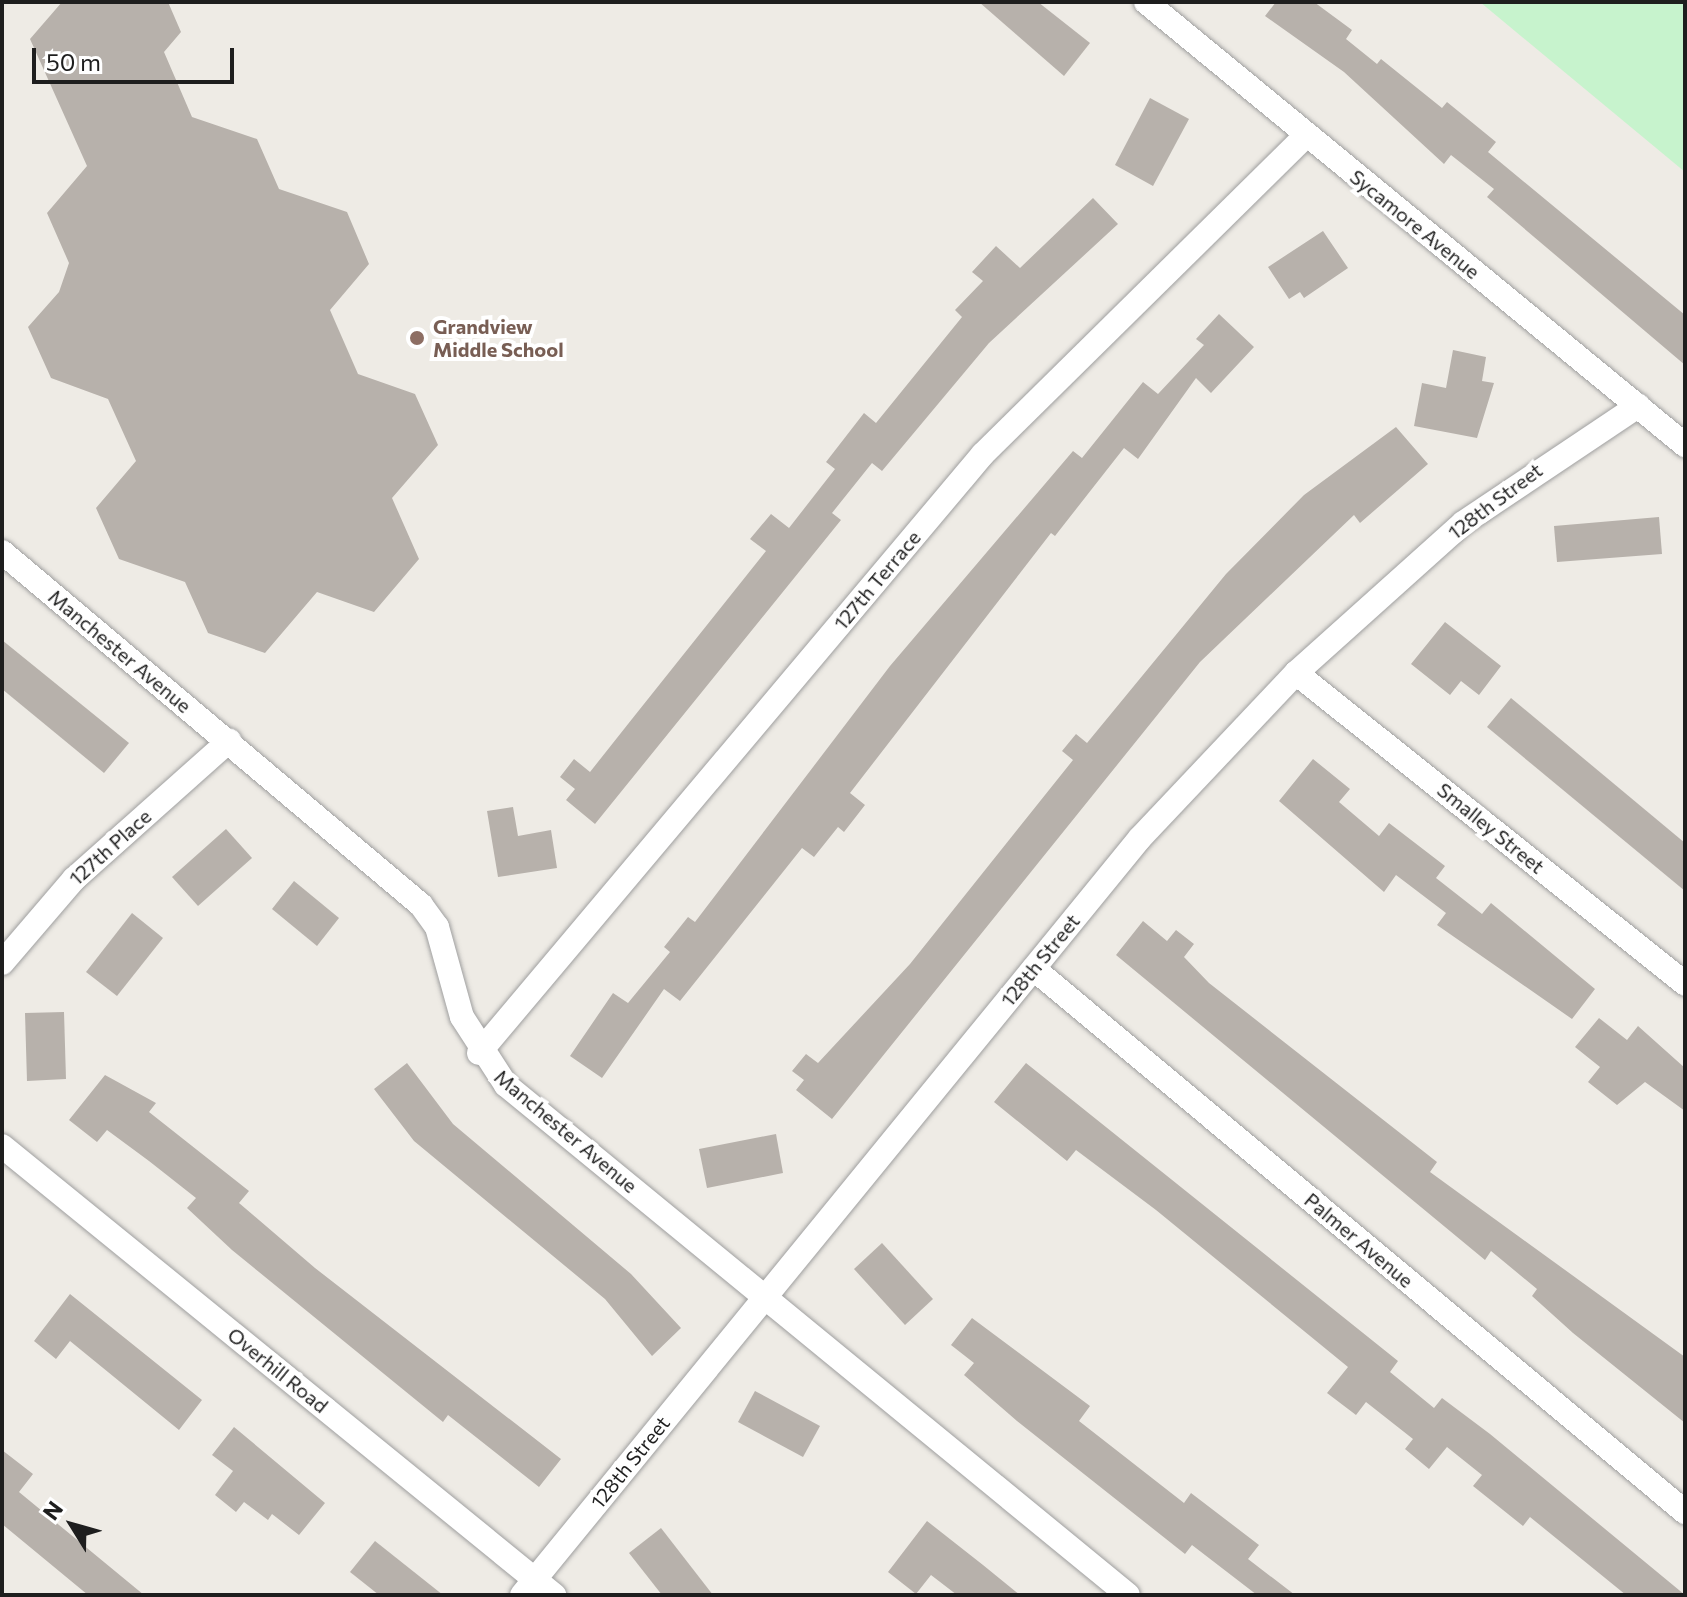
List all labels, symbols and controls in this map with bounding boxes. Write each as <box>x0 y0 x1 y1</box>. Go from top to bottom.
scale bar <box>36 32 238 82</box>
text: 50 m <box>46 47 101 76</box>
street label: Sycamore Avenue <box>1345 164 1485 284</box>
place label: Grandview Middle School <box>433 314 564 361</box>
marker: Grandview Middle School <box>408 329 426 347</box>
street label: 128th Street <box>1443 458 1547 544</box>
street label: 127th Terrace <box>829 526 925 634</box>
street label: Manchester Avenue <box>44 584 196 718</box>
street label: Smalley Street <box>1433 778 1549 878</box>
street label: 127th Place <box>64 804 156 890</box>
street label: 128th Street <box>996 909 1084 1011</box>
street label: Manchester Avenue <box>490 1064 642 1198</box>
street label: Palmer Avenue <box>1300 1188 1418 1292</box>
street label: Overhill Road <box>223 1322 333 1418</box>
street label: 128th Street <box>586 1411 674 1513</box>
north arrow <box>32 1485 112 1565</box>
text: N <box>37 1496 68 1525</box>

